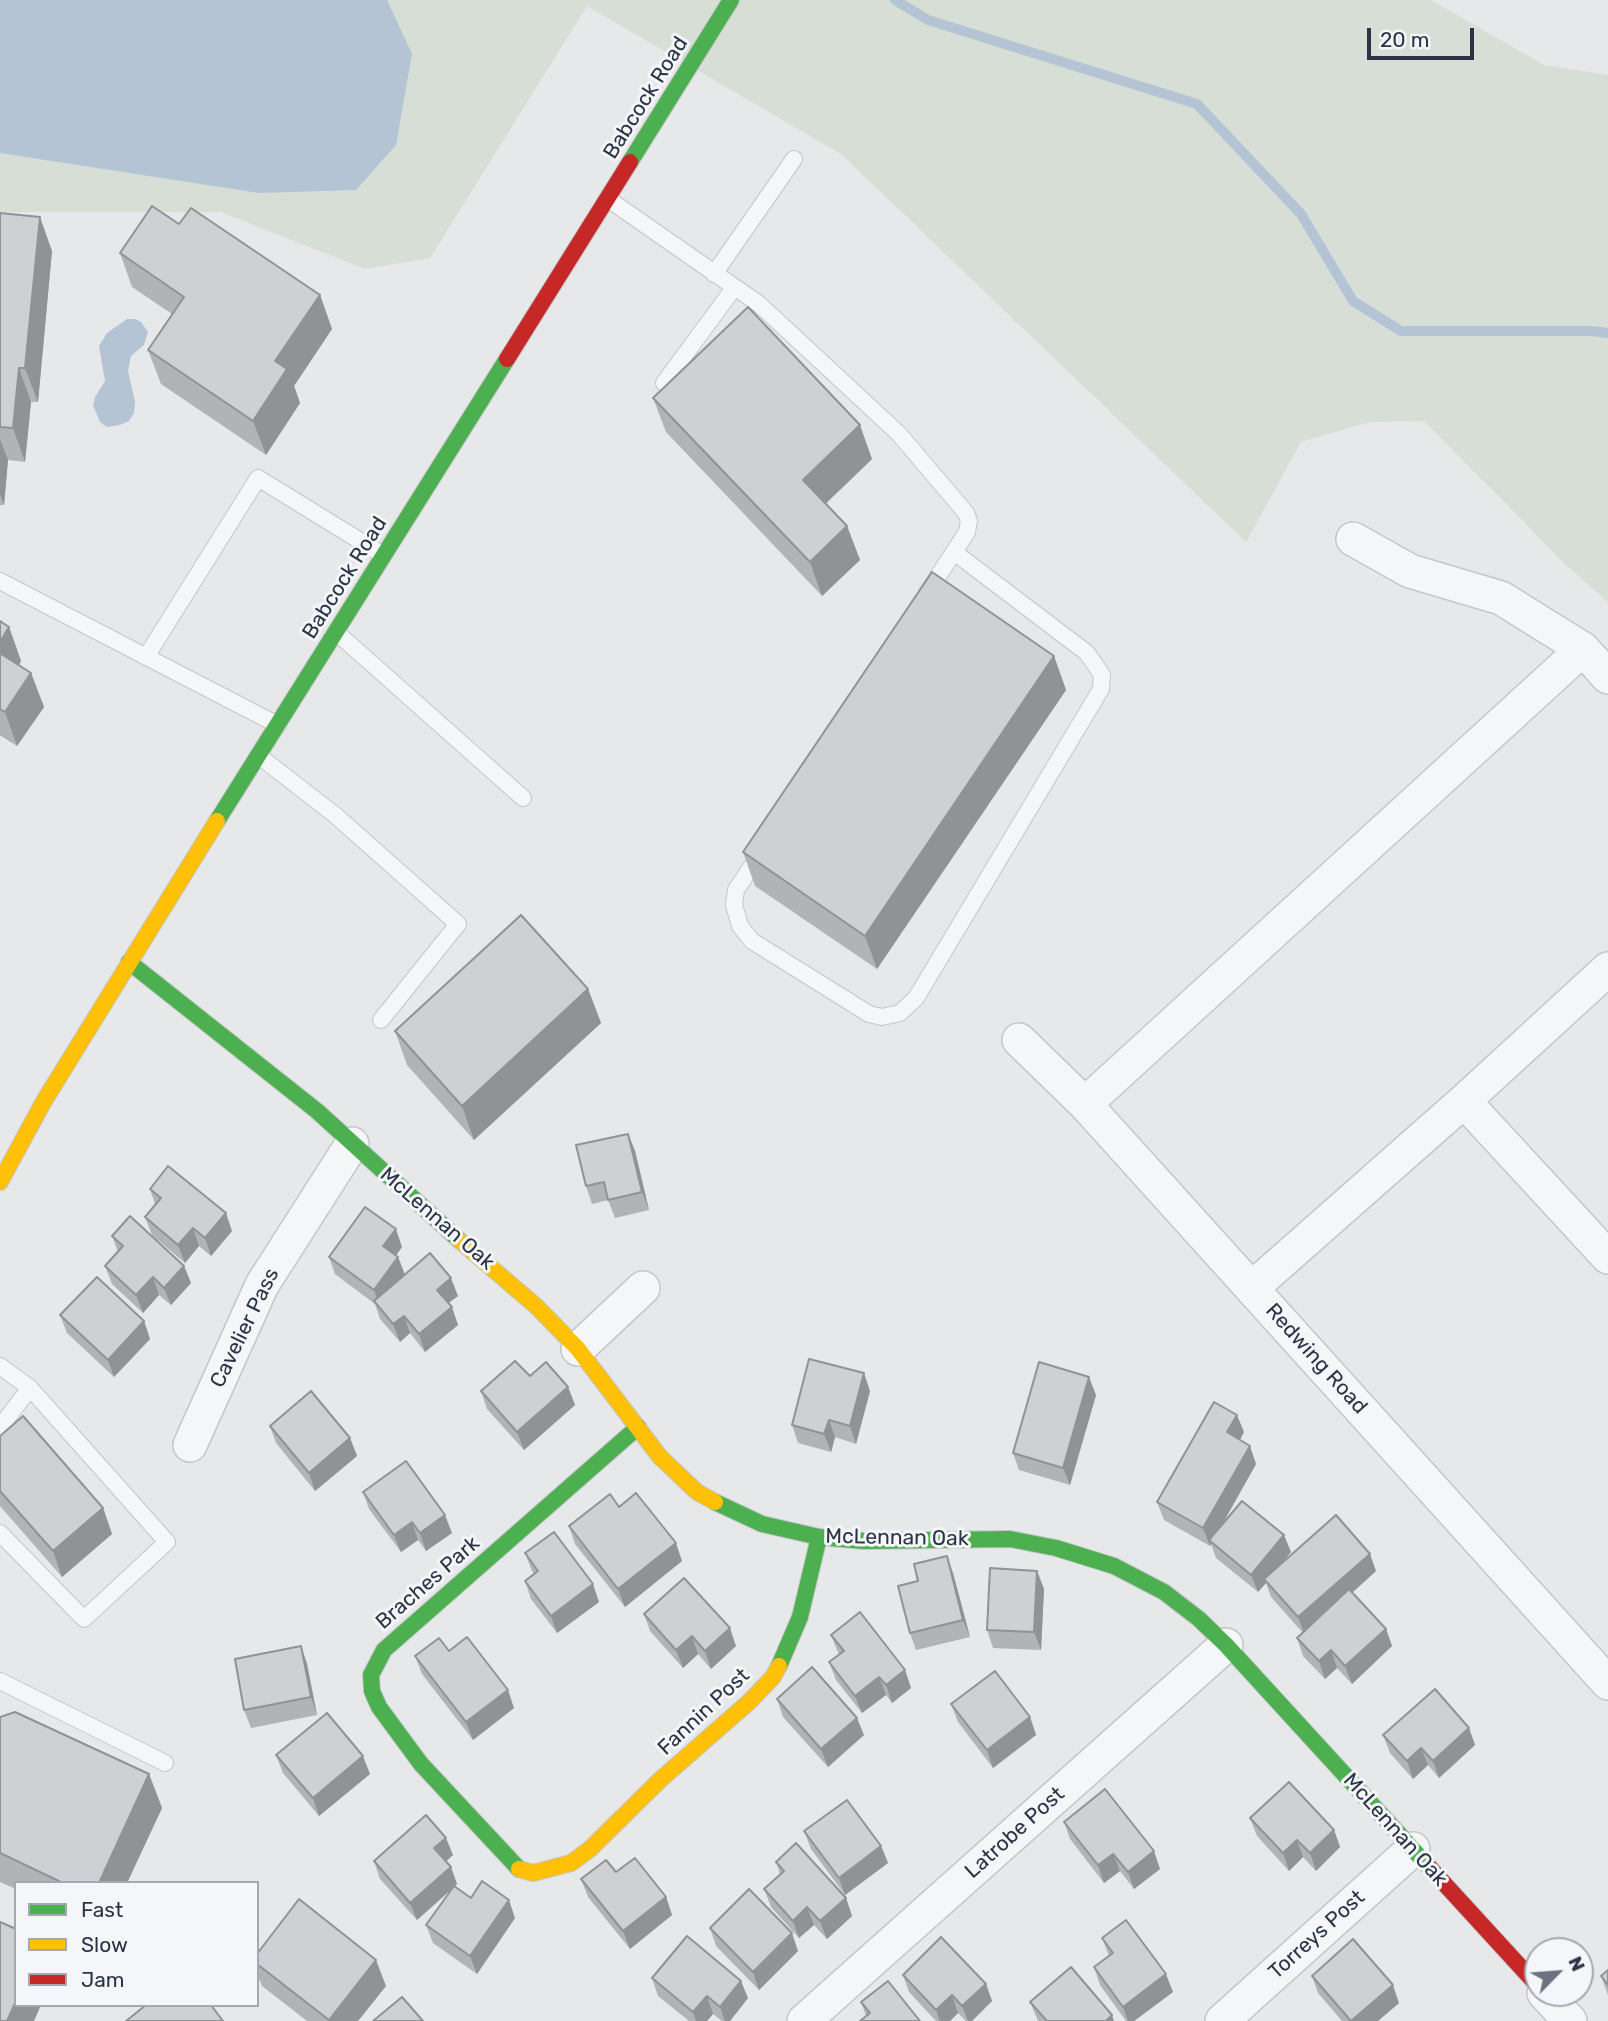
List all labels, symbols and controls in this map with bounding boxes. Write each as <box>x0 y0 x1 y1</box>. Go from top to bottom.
scale bar <box>1370 14 1477 58</box>
text: 20 m <box>1380 27 1429 52</box>
street label: Babcock Road <box>598 32 694 164</box>
street label: Babcock Road <box>297 512 393 644</box>
street label: McLennan Oak <box>375 1163 499 1275</box>
street label: Cavelier Pass <box>205 1264 285 1392</box>
street label: Redwing Road <box>1260 1299 1372 1419</box>
street label: McLennan Oak <box>825 1524 969 1552</box>
street label: Braches Park <box>371 1531 485 1635</box>
street label: Fannin Post <box>653 1663 755 1761</box>
street label: McLennan Oak <box>1338 1768 1452 1892</box>
street label: Latrobe Post <box>960 1782 1070 1884</box>
legend <box>14 1881 259 2007</box>
street label: Torreys Post <box>1264 1885 1370 1985</box>
text: Fast <box>81 1897 123 1922</box>
text: Slow <box>81 1932 128 1957</box>
north arrow <box>1524 1937 1594 2007</box>
text: N <box>1563 1953 1590 1975</box>
text: Jam <box>81 1967 125 1992</box>

